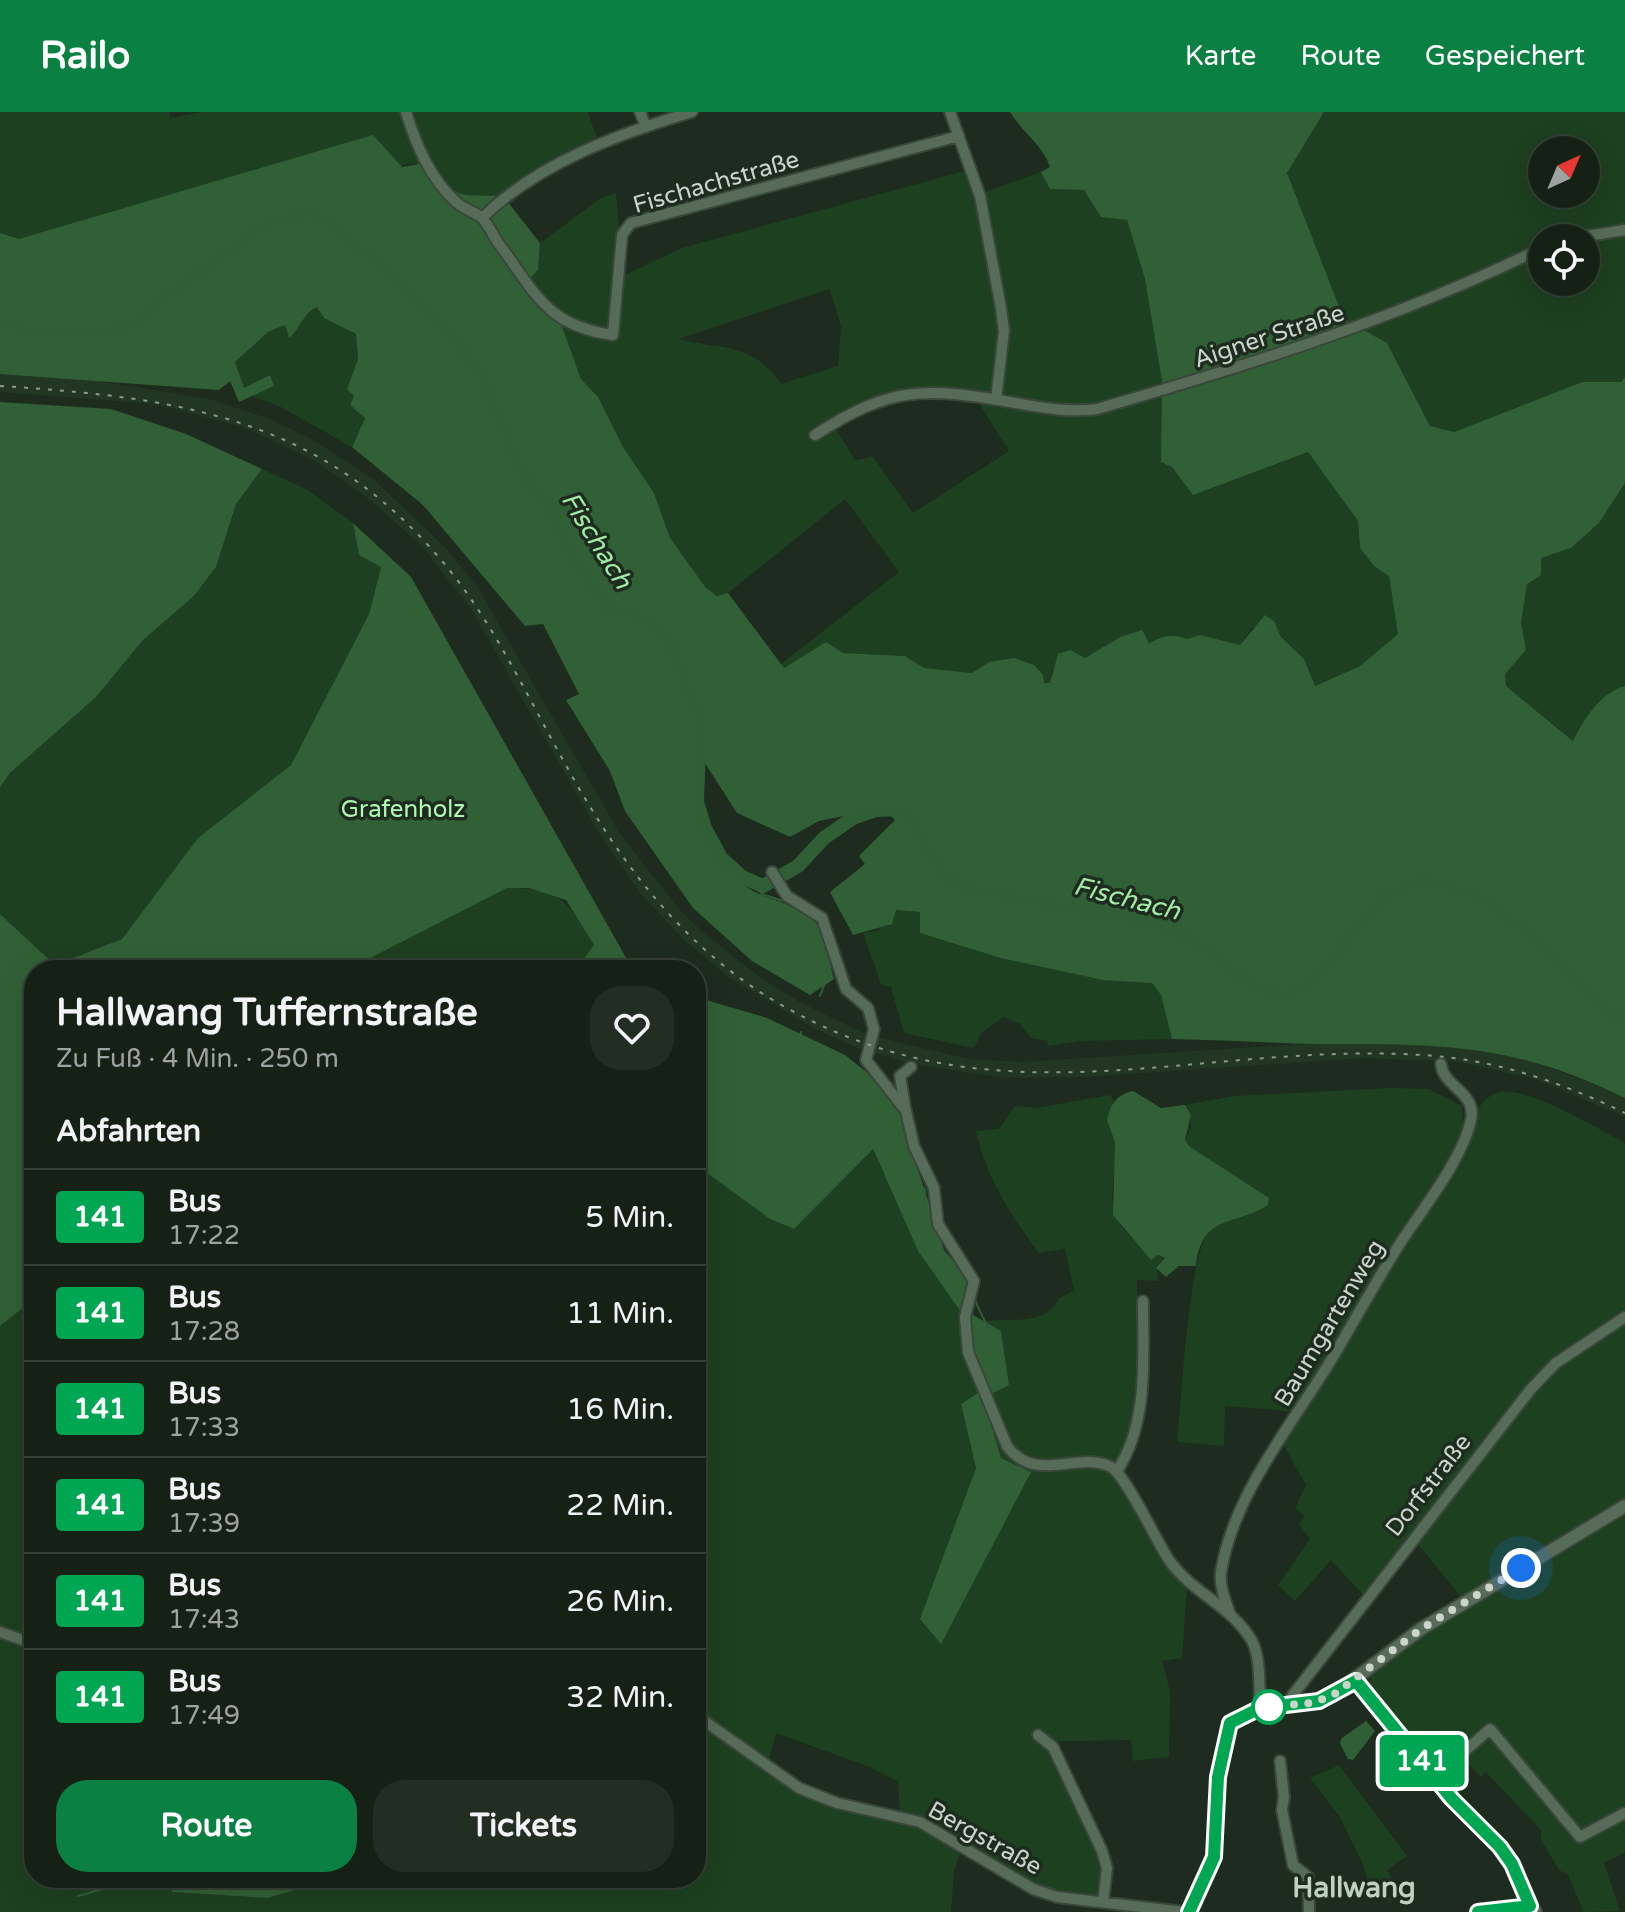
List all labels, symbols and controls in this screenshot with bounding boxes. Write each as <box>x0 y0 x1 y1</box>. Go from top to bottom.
text: Railo <box>40 33 130 79</box>
text: Karte <box>1185 39 1256 73</box>
text: Route <box>1300 39 1381 73</box>
text: Gespeichert <box>1425 39 1585 73</box>
north arrow <box>1528 136 1600 208</box>
map controls <box>1528 136 1600 296</box>
street label: Fischachstraße <box>630 145 803 220</box>
button: locate <box>1528 224 1600 296</box>
street label: Aigner Straße <box>1190 298 1348 374</box>
water label: Fischach <box>555 486 639 595</box>
park label: Grafenholz <box>341 795 465 824</box>
water label: Fischach <box>1070 870 1184 927</box>
button: heart <box>590 986 674 1070</box>
text: Hallwang Tuffernstraße <box>56 990 478 1036</box>
text: Zu Fuß · 4 Min. · 250 m <box>56 1043 339 1074</box>
text: Abfahrten <box>56 1113 201 1150</box>
text: Bus <box>168 1183 221 1220</box>
text: 5 Min. <box>585 1199 674 1236</box>
text: 141 <box>74 1200 126 1234</box>
text: 17:22 <box>168 1220 240 1251</box>
street label: Baumgartenweg <box>1268 1235 1391 1412</box>
text: Bus <box>168 1279 221 1316</box>
text: 11 Min. <box>566 1295 674 1332</box>
text: 141 <box>74 1296 126 1330</box>
text: 17:28 <box>168 1316 240 1347</box>
text: Bus <box>168 1375 221 1412</box>
text: 16 Min. <box>566 1391 674 1428</box>
text: 141 <box>74 1392 126 1426</box>
text: 17:33 <box>168 1412 240 1443</box>
street label: Dorfstraße <box>1379 1428 1477 1542</box>
text: Bus <box>168 1471 221 1508</box>
text: 22 Min. <box>566 1487 674 1524</box>
text: 141 <box>74 1488 126 1522</box>
text: 17:39 <box>168 1508 240 1539</box>
your location <box>1501 1548 1541 1588</box>
text: Bus <box>168 1567 221 1604</box>
text: 26 Min. <box>566 1583 674 1620</box>
text: 141 <box>74 1584 126 1618</box>
text: 17:43 <box>168 1604 240 1635</box>
text: Bus <box>168 1663 221 1700</box>
text: 32 Min. <box>566 1679 674 1716</box>
text: 141 <box>74 1680 126 1714</box>
unlabelled marker <box>1252 1690 1286 1724</box>
text: 17:49 <box>168 1700 240 1731</box>
line badge: 141 <box>1376 1735 1468 1787</box>
text: 141 <box>1396 1744 1448 1778</box>
button: Route <box>56 1780 357 1872</box>
button: Tickets <box>373 1780 674 1872</box>
street label: Bergstraße <box>923 1795 1047 1882</box>
district label: Hallwang <box>1292 1871 1416 1905</box>

